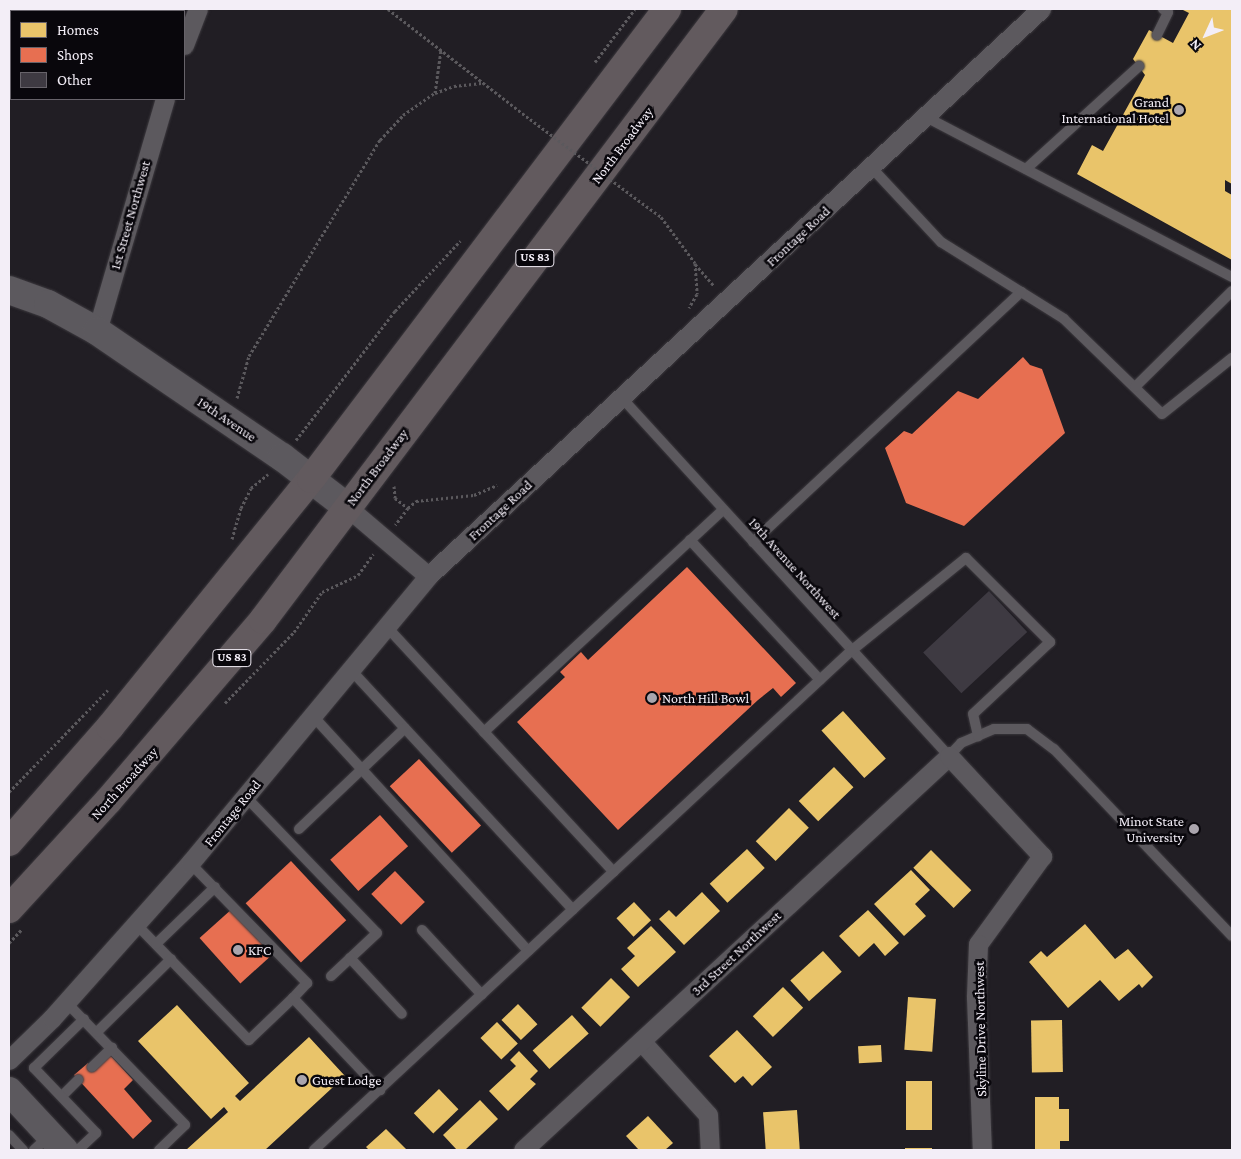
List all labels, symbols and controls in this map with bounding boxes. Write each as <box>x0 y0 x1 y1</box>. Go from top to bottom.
legend <box>10 10 185 100</box>
north arrow <box>1181 10 1231 60</box>
text: Homes <box>57 22 99 38</box>
text: N <box>1186 36 1204 54</box>
text: Shops <box>57 47 93 63</box>
text: Other <box>57 72 92 88</box>
place label: Grand International Hotel <box>1062 94 1169 126</box>
street label: North Broadway <box>588 103 656 187</box>
marker: Grand International Hotel <box>1173 104 1185 116</box>
street label: 1st Street Northwest <box>106 159 154 271</box>
street label: Frontage Road <box>763 202 833 270</box>
road number: US 83 <box>515 248 555 268</box>
street label: 19th Avenue <box>194 393 260 445</box>
street label: North Broadway <box>343 425 411 509</box>
street label: Frontage Road <box>465 476 535 544</box>
street label: 19th Avenue Northwest <box>745 514 845 622</box>
road number: US 83 <box>212 648 252 668</box>
place label: North Hill Bowl <box>662 690 749 706</box>
marker: North Hill Bowl <box>646 692 658 704</box>
street label: North Broadway <box>87 743 161 823</box>
street label: Frontage Road <box>200 776 264 850</box>
place label: Minot State University <box>1119 813 1184 846</box>
marker: Minot State University <box>1188 823 1200 835</box>
street label: 3rd Street Northwest <box>688 907 784 999</box>
place label: KFC <box>248 942 271 958</box>
marker: KFC <box>232 944 244 956</box>
street label: Skyline Drive Northwest <box>970 961 990 1097</box>
place label: Guest Lodge <box>312 1072 381 1088</box>
marker: Guest Lodge <box>296 1074 308 1086</box>

